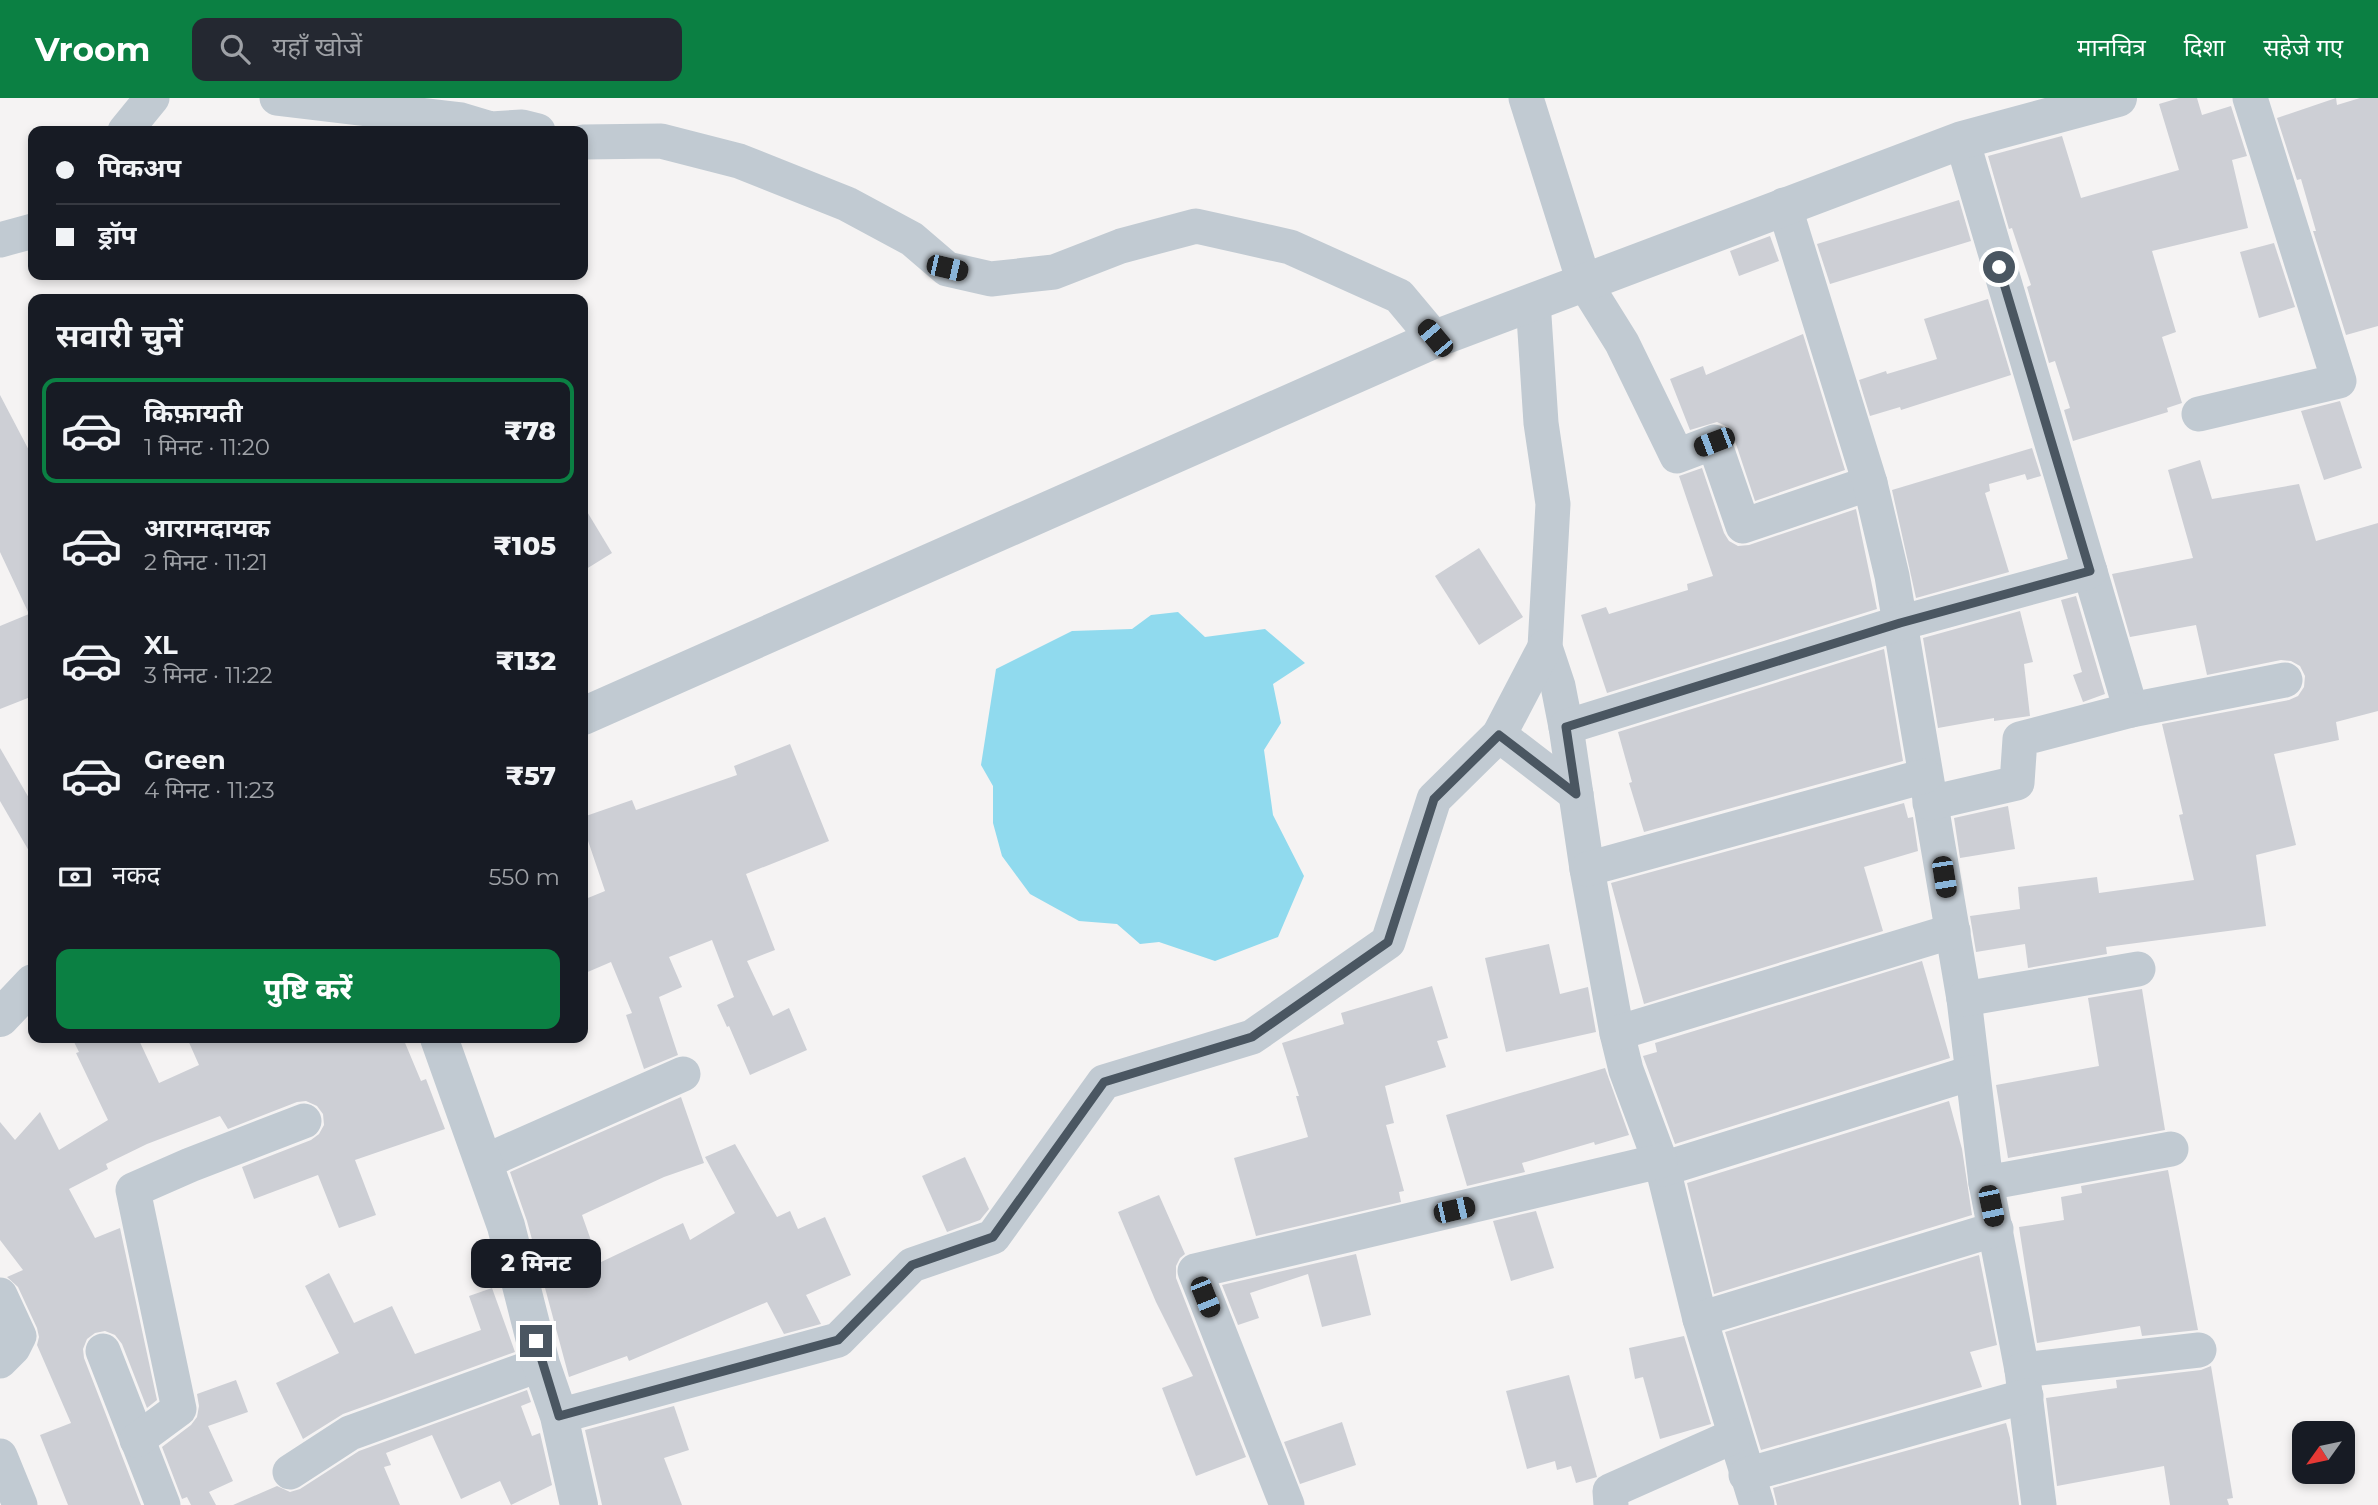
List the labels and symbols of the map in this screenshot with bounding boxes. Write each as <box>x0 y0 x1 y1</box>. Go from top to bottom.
route start <box>1983 251 2015 283</box>
car <box>925 253 970 283</box>
car <box>1414 315 1457 361</box>
car <box>1691 425 1738 459</box>
car <box>1931 855 1958 899</box>
car <box>1977 1183 2006 1229</box>
car <box>1432 1195 1477 1225</box>
callout: 2 मिनट <box>471 1240 601 1288</box>
car <box>1188 1274 1223 1320</box>
route end <box>520 1325 552 1357</box>
north arrow <box>2292 1421 2356 1484</box>

